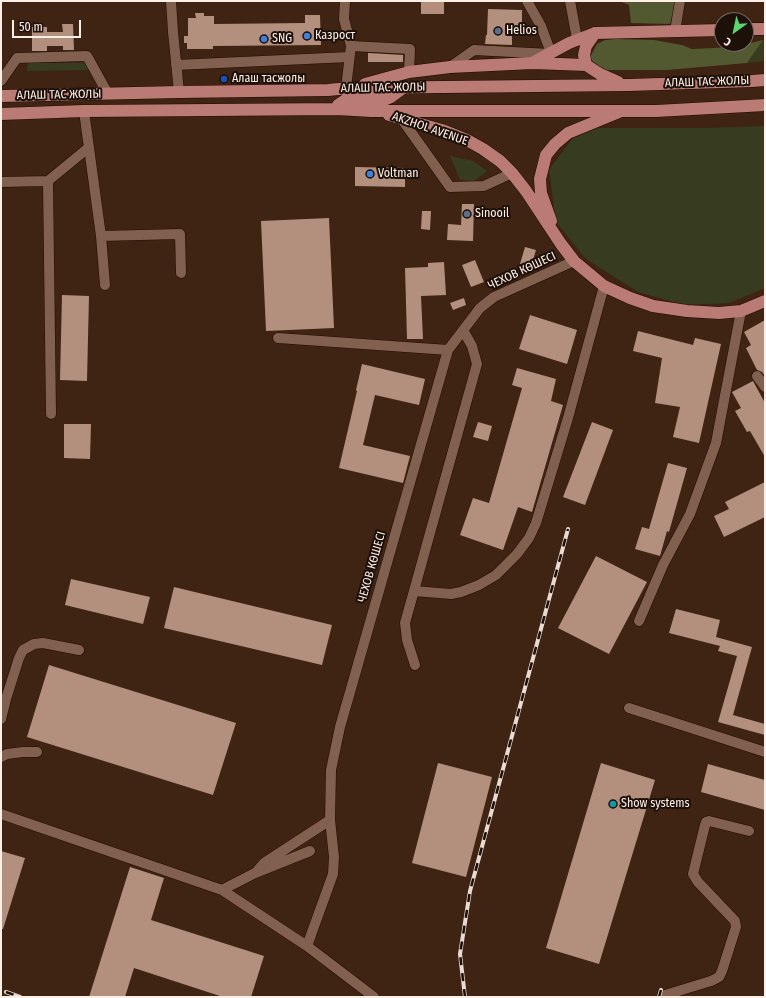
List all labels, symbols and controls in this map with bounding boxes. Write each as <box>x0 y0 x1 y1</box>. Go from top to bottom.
scale bar <box>14 12 83 38</box>
north arrow <box>714 12 754 52</box>
text: 50 m <box>19 20 43 34</box>
place label: Helios <box>506 24 537 38</box>
marker: Helios <box>493 26 503 36</box>
place label: Казрост <box>315 29 355 43</box>
marker: Казрост <box>302 31 312 41</box>
place label: SNG <box>272 32 292 46</box>
marker: SNG <box>259 34 269 44</box>
text: С <box>722 35 734 49</box>
place label: Алаш тасжолы <box>232 72 305 86</box>
street label: АЛАШ ТАС ЖОЛЫ <box>665 73 749 91</box>
marker: Алаш тасжолы <box>219 74 229 84</box>
street label: АЛАШ ТАС ЖОЛЫ <box>341 80 425 96</box>
street label: АЛАШ ТАС ЖОЛЫ <box>17 87 101 103</box>
street label: AKZHOL AVENUE <box>390 109 470 149</box>
place label: Voltman <box>378 167 419 181</box>
marker: Voltman <box>365 169 375 179</box>
place label: Sinooil <box>475 207 509 221</box>
marker: Sinooil <box>462 209 472 219</box>
street label: ЧЕХОВ КӨШЕСІ <box>486 249 558 293</box>
street label: ЧЕХОВ КӨШЕСІ <box>355 530 389 604</box>
place label: Show systems <box>621 797 690 811</box>
marker: Show systems <box>608 799 618 809</box>

